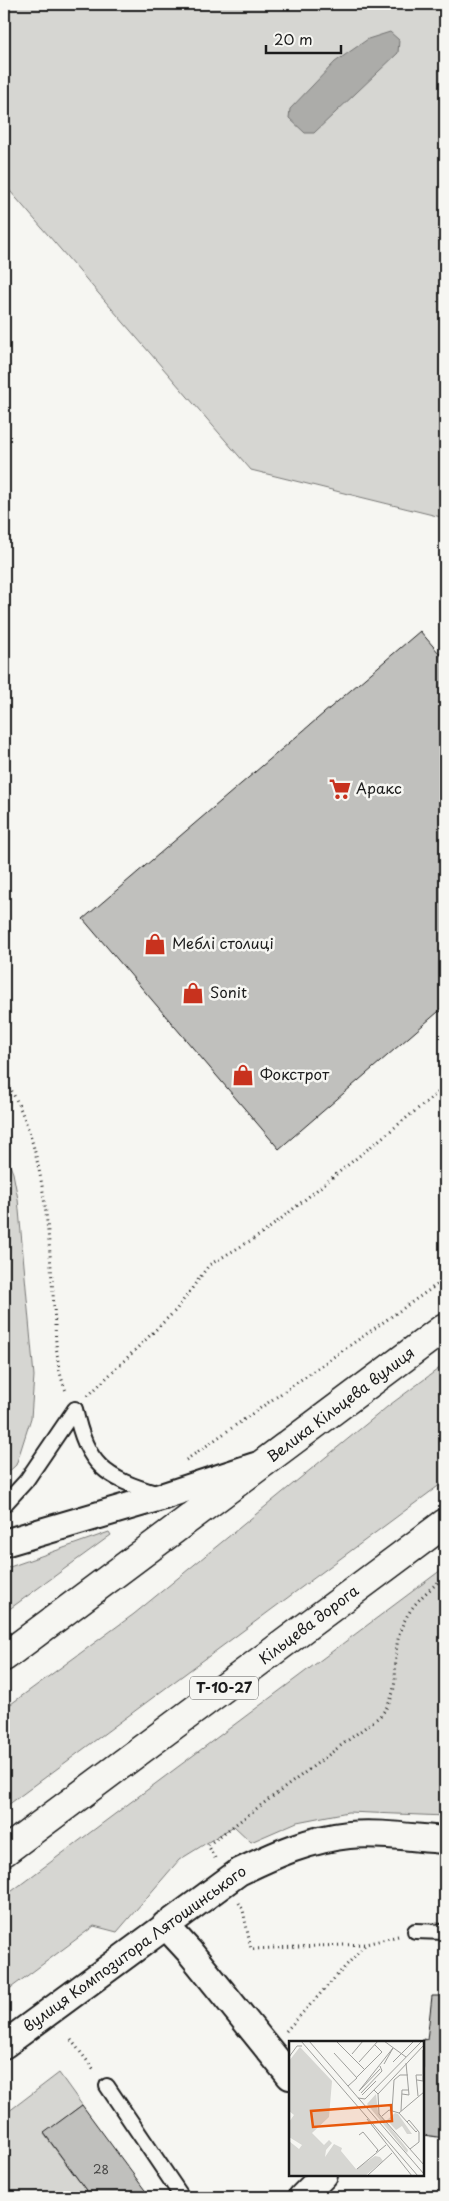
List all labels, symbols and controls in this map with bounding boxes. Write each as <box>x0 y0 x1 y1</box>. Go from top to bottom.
scale bar <box>266 22 342 54</box>
text: 20 m <box>274 27 313 50</box>
supermarket icon: Аракс <box>327 776 353 802</box>
place label: Аракс <box>356 776 402 799</box>
shop icon: Меблі столиці <box>142 931 168 957</box>
place label: Меблі столиці <box>172 931 274 954</box>
shop icon: Sonit <box>180 980 206 1006</box>
place label: Sonit <box>210 980 247 1003</box>
shop icon: Фокстрот <box>230 1062 256 1088</box>
place label: Фокстрот <box>260 1062 330 1085</box>
street label: Велика Кільцева вулиця <box>261 1341 419 1467</box>
street label: Кільцева дорога <box>253 1578 364 1669</box>
road number: Т-10-27 <box>190 1676 258 1700</box>
street label: вулиця Композитора Лятошинського <box>18 1859 250 2037</box>
inset map <box>289 2041 424 2176</box>
house number: 28 <box>93 2160 109 2178</box>

